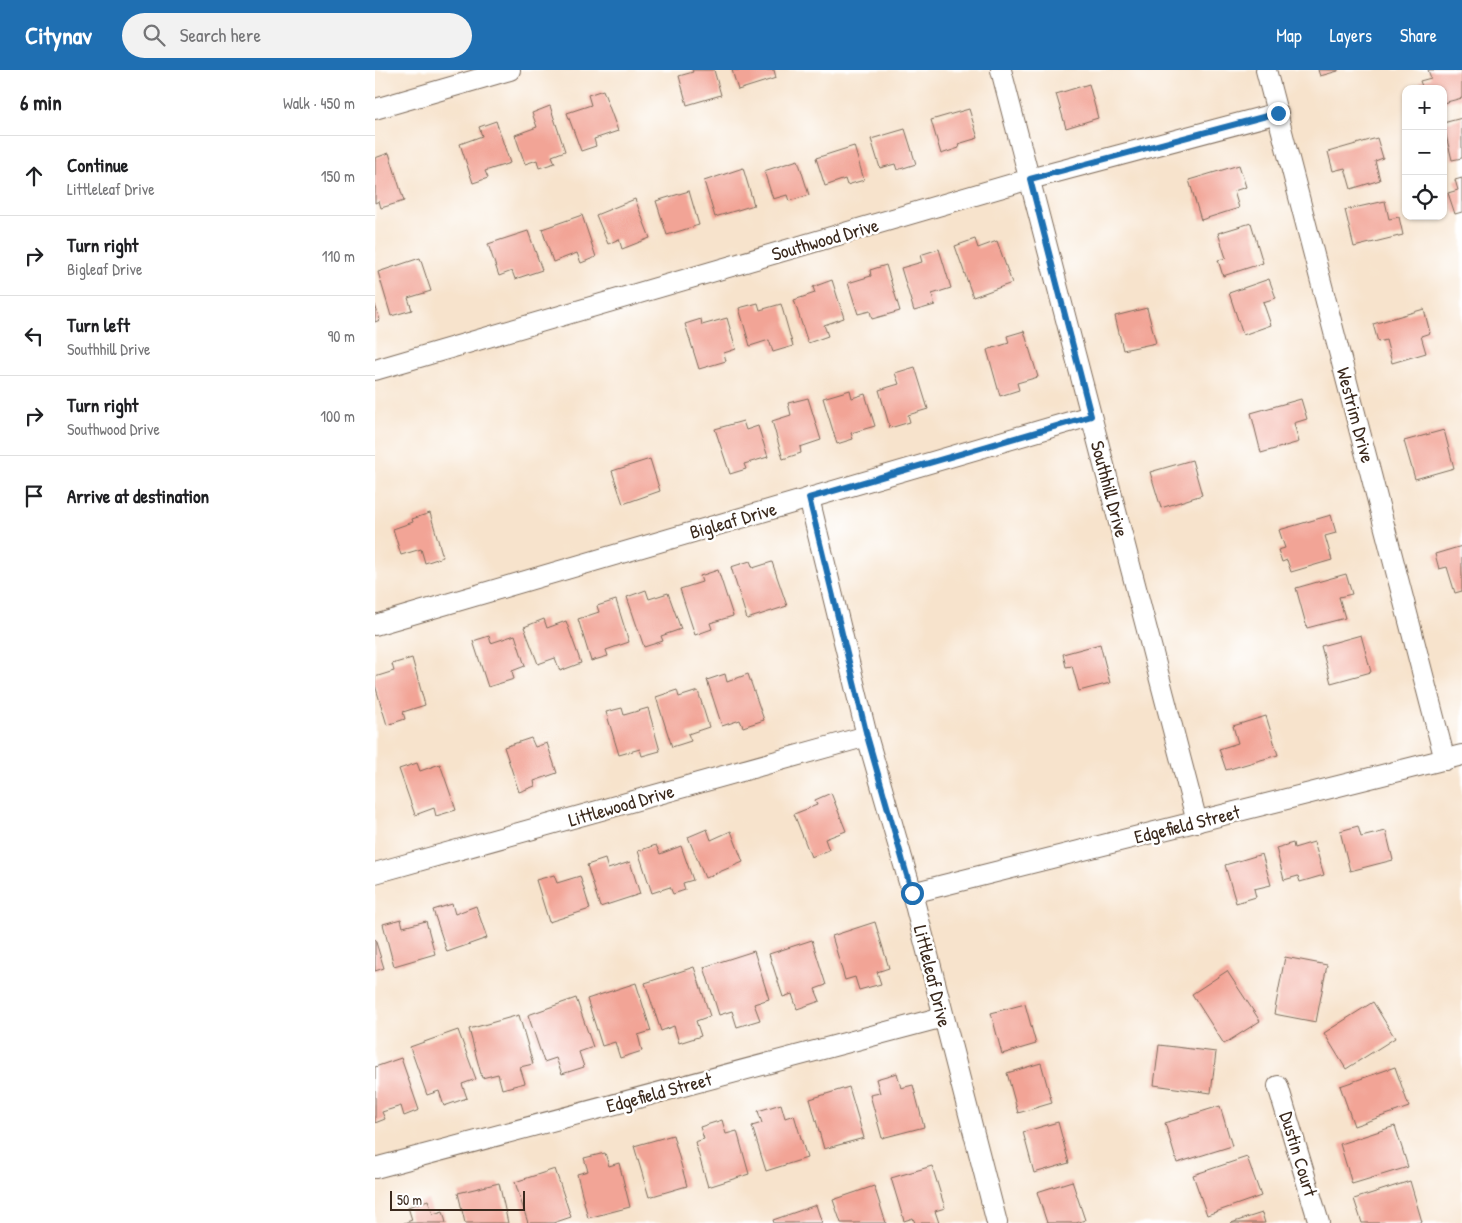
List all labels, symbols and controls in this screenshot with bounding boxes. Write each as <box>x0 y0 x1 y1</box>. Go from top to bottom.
search box <box>122 13 472 58</box>
text: Citynav <box>25 19 92 51</box>
icon: search <box>140 21 168 49</box>
text: Search here <box>180 22 261 48</box>
text: Map <box>1276 23 1302 48</box>
text: Layers <box>1330 23 1372 48</box>
text: Share <box>1400 23 1437 48</box>
map controls <box>1402 85 1447 220</box>
button: + <box>1402 85 1447 130</box>
text: 6 min <box>20 88 62 117</box>
text: Walk · 450 m <box>283 92 355 114</box>
route end <box>1267 102 1290 125</box>
button: − <box>1402 130 1447 175</box>
text: Continue <box>67 152 128 178</box>
icon: ahead <box>20 162 48 190</box>
text: 150 m <box>321 165 355 187</box>
button: locate <box>1402 175 1447 220</box>
text: Littleleaf Drive <box>67 178 155 200</box>
street label: Southwood Drive <box>768 211 882 267</box>
text: Turn right <box>67 232 138 258</box>
icon: right <box>20 242 48 270</box>
text: 110 m <box>322 245 355 267</box>
text: Bigleaf Drive <box>67 258 142 280</box>
text: Turn left <box>67 312 130 338</box>
icon: left <box>20 322 48 350</box>
text: 90 m <box>327 325 355 347</box>
text: Southhill Drive <box>67 338 150 360</box>
street label: Westrim Drive <box>1331 364 1381 466</box>
text: Turn right <box>67 392 138 418</box>
icon: right <box>20 402 48 430</box>
text: 100 m <box>320 405 355 427</box>
text: Southwood Drive <box>67 418 160 440</box>
street label: Southhill Drive <box>1085 438 1135 541</box>
icon: arrive <box>20 482 48 510</box>
text: Arrive at destination <box>67 483 209 509</box>
street label: Bigleaf Drive <box>686 495 780 545</box>
street label: Littlewood Drive <box>565 777 677 832</box>
street label: Edgefield Street <box>1131 798 1243 850</box>
route start <box>901 882 924 905</box>
street label: Littleleaf Drive <box>908 922 958 1030</box>
street label: Edgefield Street <box>603 1065 715 1119</box>
street label: Dustin Court <box>1274 1108 1324 1200</box>
scale bar <box>390 1188 525 1211</box>
text: 50 m <box>397 1190 422 1209</box>

